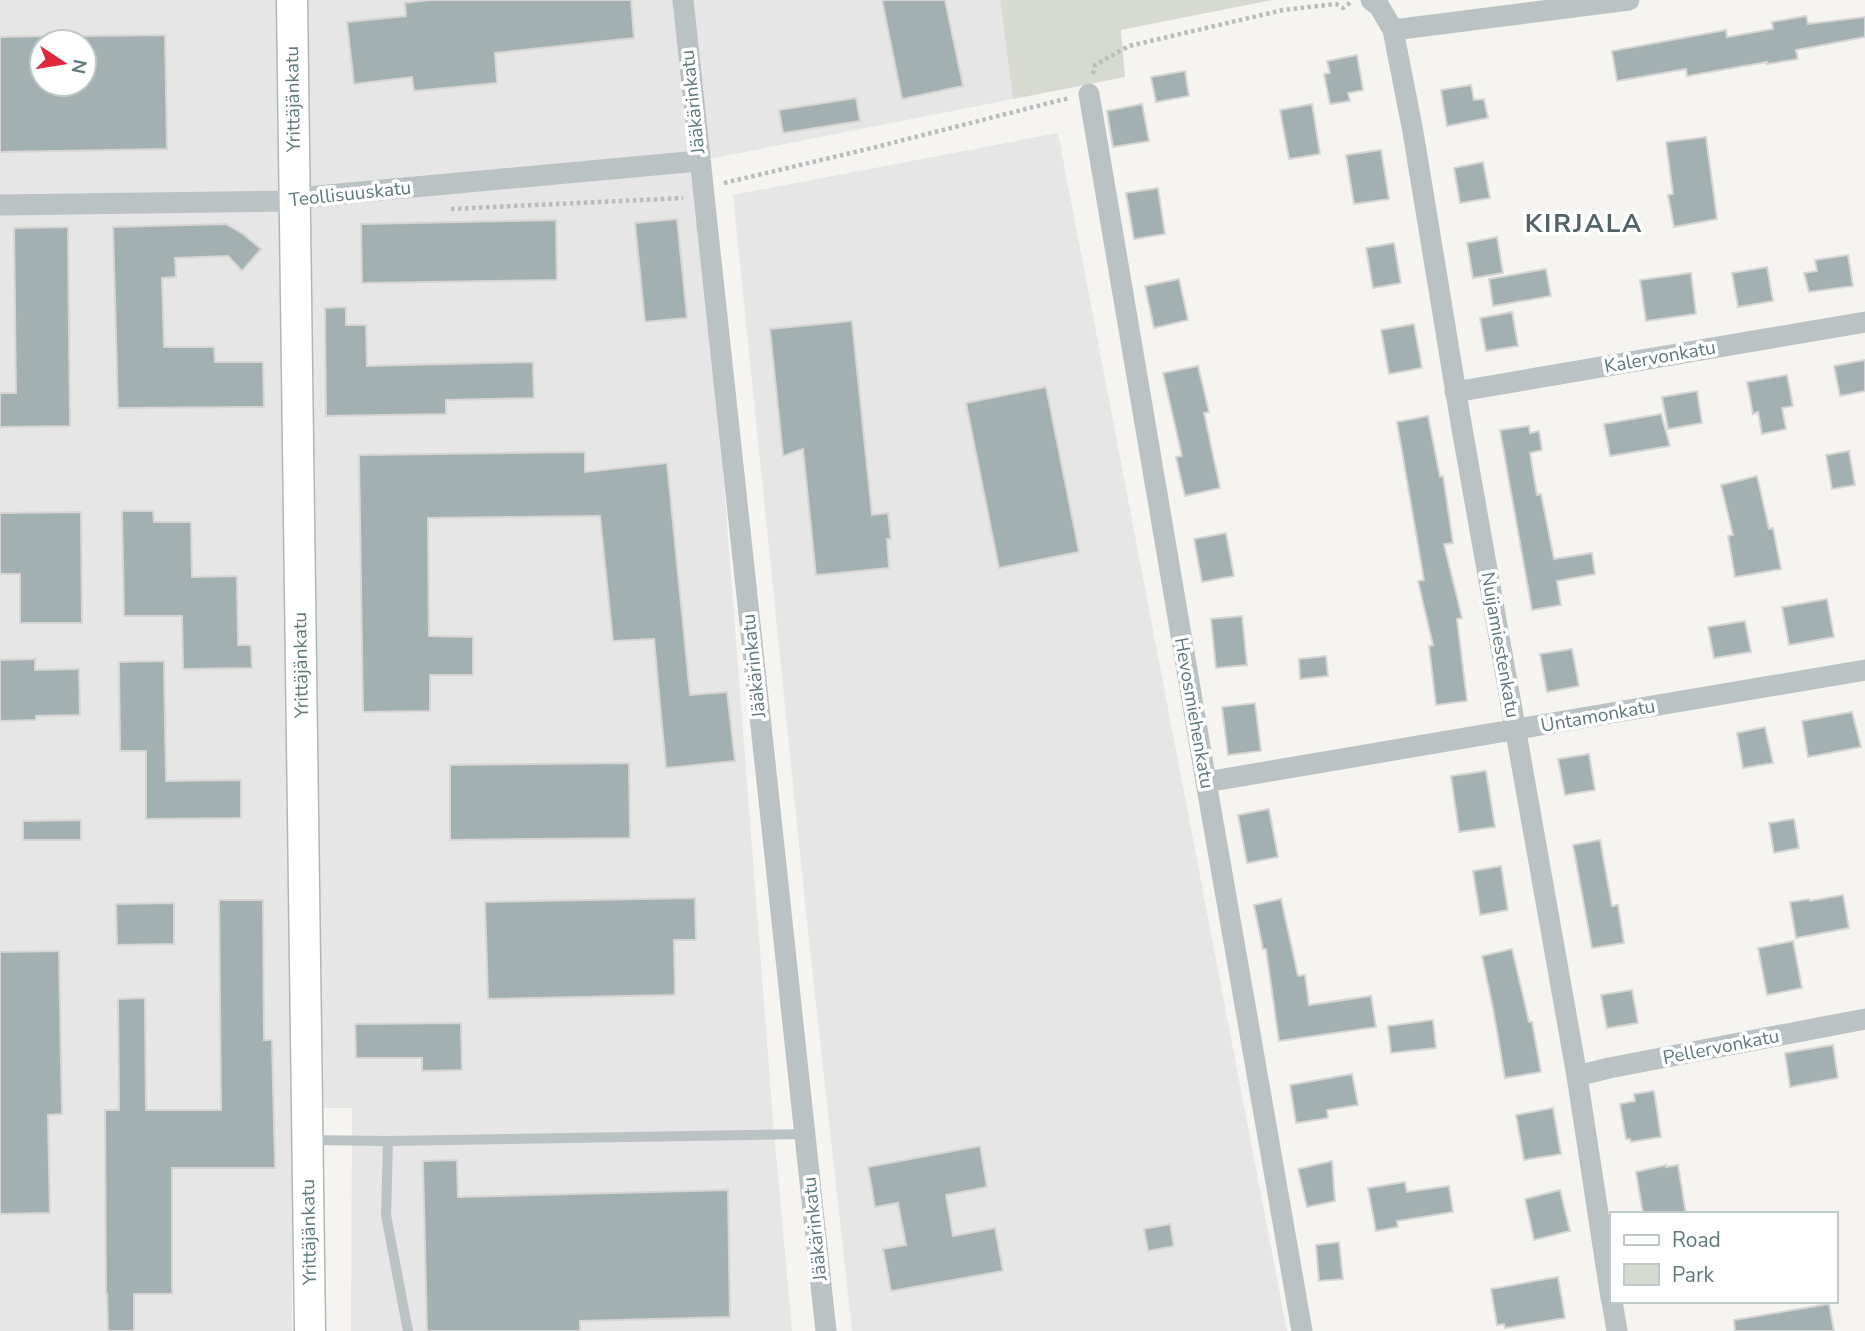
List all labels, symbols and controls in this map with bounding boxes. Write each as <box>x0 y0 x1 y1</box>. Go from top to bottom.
north arrow <box>28 28 98 98</box>
street label: Yrittäjänkatu <box>279 46 307 153</box>
street label: Jääkärinkatu <box>675 49 711 156</box>
text: N <box>64 57 93 76</box>
street label: Teollisuuskatu <box>288 175 412 213</box>
district label: KIRJALA <box>1525 206 1643 241</box>
street label: Kalervonkatu <box>1602 334 1718 380</box>
street label: Nuijamiestenkatu <box>1474 570 1526 720</box>
street label: Yrittäjänkatu <box>287 612 315 719</box>
street label: Jääkärinkatu <box>736 613 772 720</box>
street label: Hevosmiehenkatu <box>1168 635 1220 791</box>
street label: Untamonkatu <box>1539 693 1657 739</box>
street label: Pellervonkatu <box>1661 1023 1781 1071</box>
street label: Jääkärinkatu <box>797 1176 833 1283</box>
street label: Yrittäjänkatu <box>295 1179 323 1286</box>
legend <box>1610 1212 1837 1303</box>
text: Road <box>1672 1226 1721 1254</box>
text: Park <box>1672 1261 1714 1289</box>

